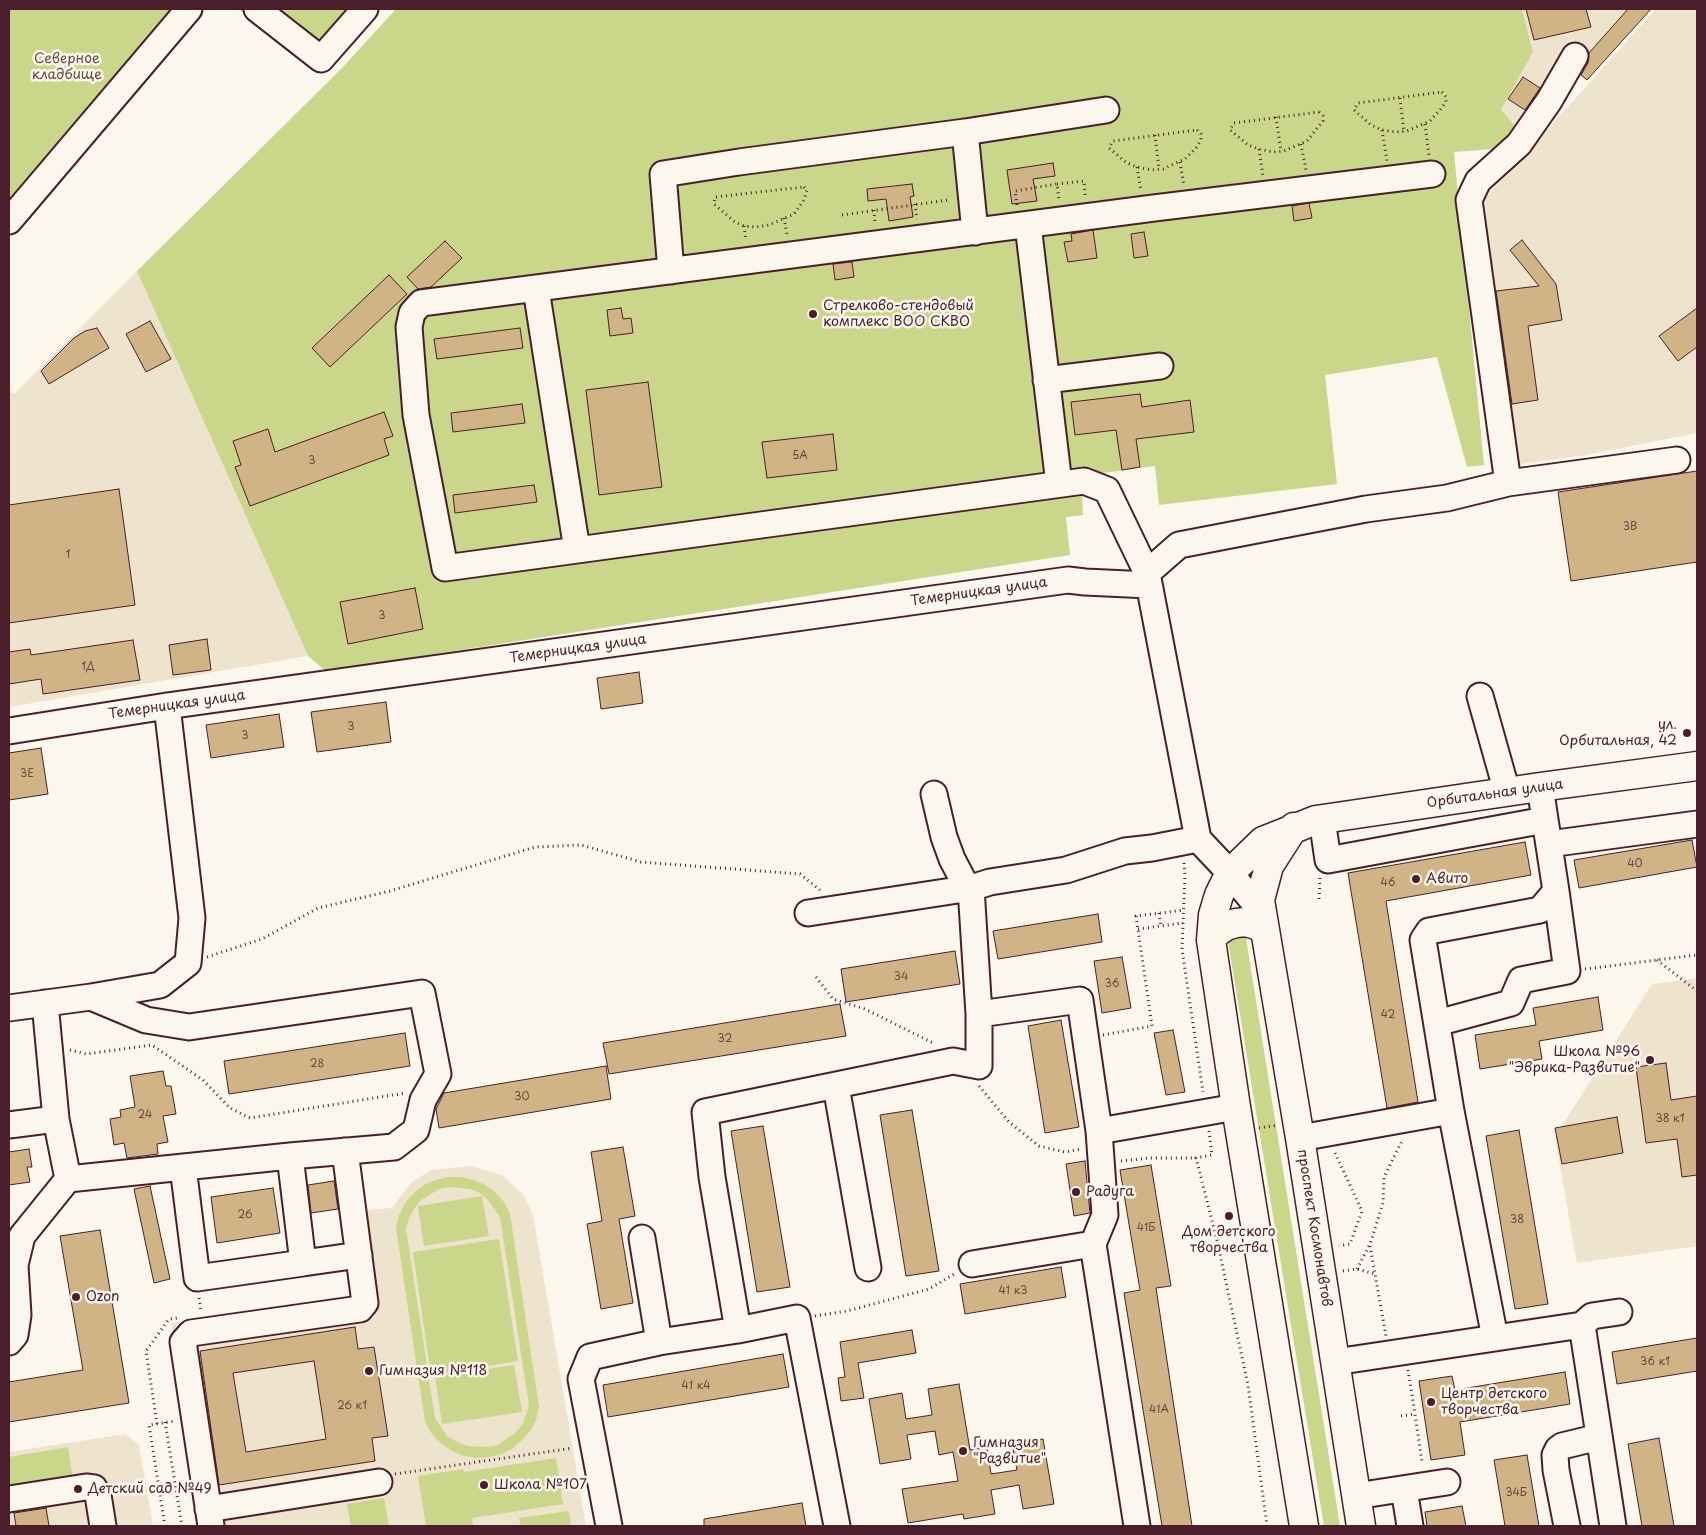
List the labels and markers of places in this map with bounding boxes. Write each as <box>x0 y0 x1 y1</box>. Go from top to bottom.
place label: Стрелково-стендовый комплекс ВОО СКВО <box>823 298 974 331</box>
marker: Стрелково-стендовый комплекс ВОО СКВО <box>807 308 819 320</box>
place label: ул. Орбитальная, 42 <box>1559 717 1677 750</box>
marker: ул. Орбитальная, 42 <box>1681 727 1693 739</box>
place label: Авито <box>1426 871 1468 887</box>
marker: Авито <box>1410 873 1422 885</box>
place label: Школа №96 "Эврика-Развитие" <box>1508 1044 1640 1076</box>
marker: Школа №96 "Эврика-Развитие" <box>1644 1054 1656 1066</box>
place label: Радуга <box>1086 1184 1134 1200</box>
marker: Радуга <box>1070 1186 1082 1198</box>
marker: Дом детского творчества <box>1223 1210 1235 1222</box>
place label: Дом детского творчества <box>1182 1224 1276 1256</box>
place label: Ozon <box>86 1289 119 1305</box>
marker: Ozon <box>70 1291 82 1303</box>
place label: Гимназия №118 <box>379 1363 487 1379</box>
marker: Гимназия №118 <box>363 1365 375 1377</box>
place label: Центр детского творчества <box>1441 1386 1547 1418</box>
marker: Центр детского творчества <box>1425 1396 1437 1408</box>
place label: Гимназия "Развитие" <box>973 1435 1046 1468</box>
marker: Гимназия "Развитие" <box>957 1445 969 1457</box>
place label: Школа №107 <box>494 1477 587 1493</box>
marker: Школа №107 <box>478 1479 490 1491</box>
place label: Детский сад №49 <box>88 1481 212 1497</box>
marker: Детский сад №49 <box>72 1483 84 1495</box>

